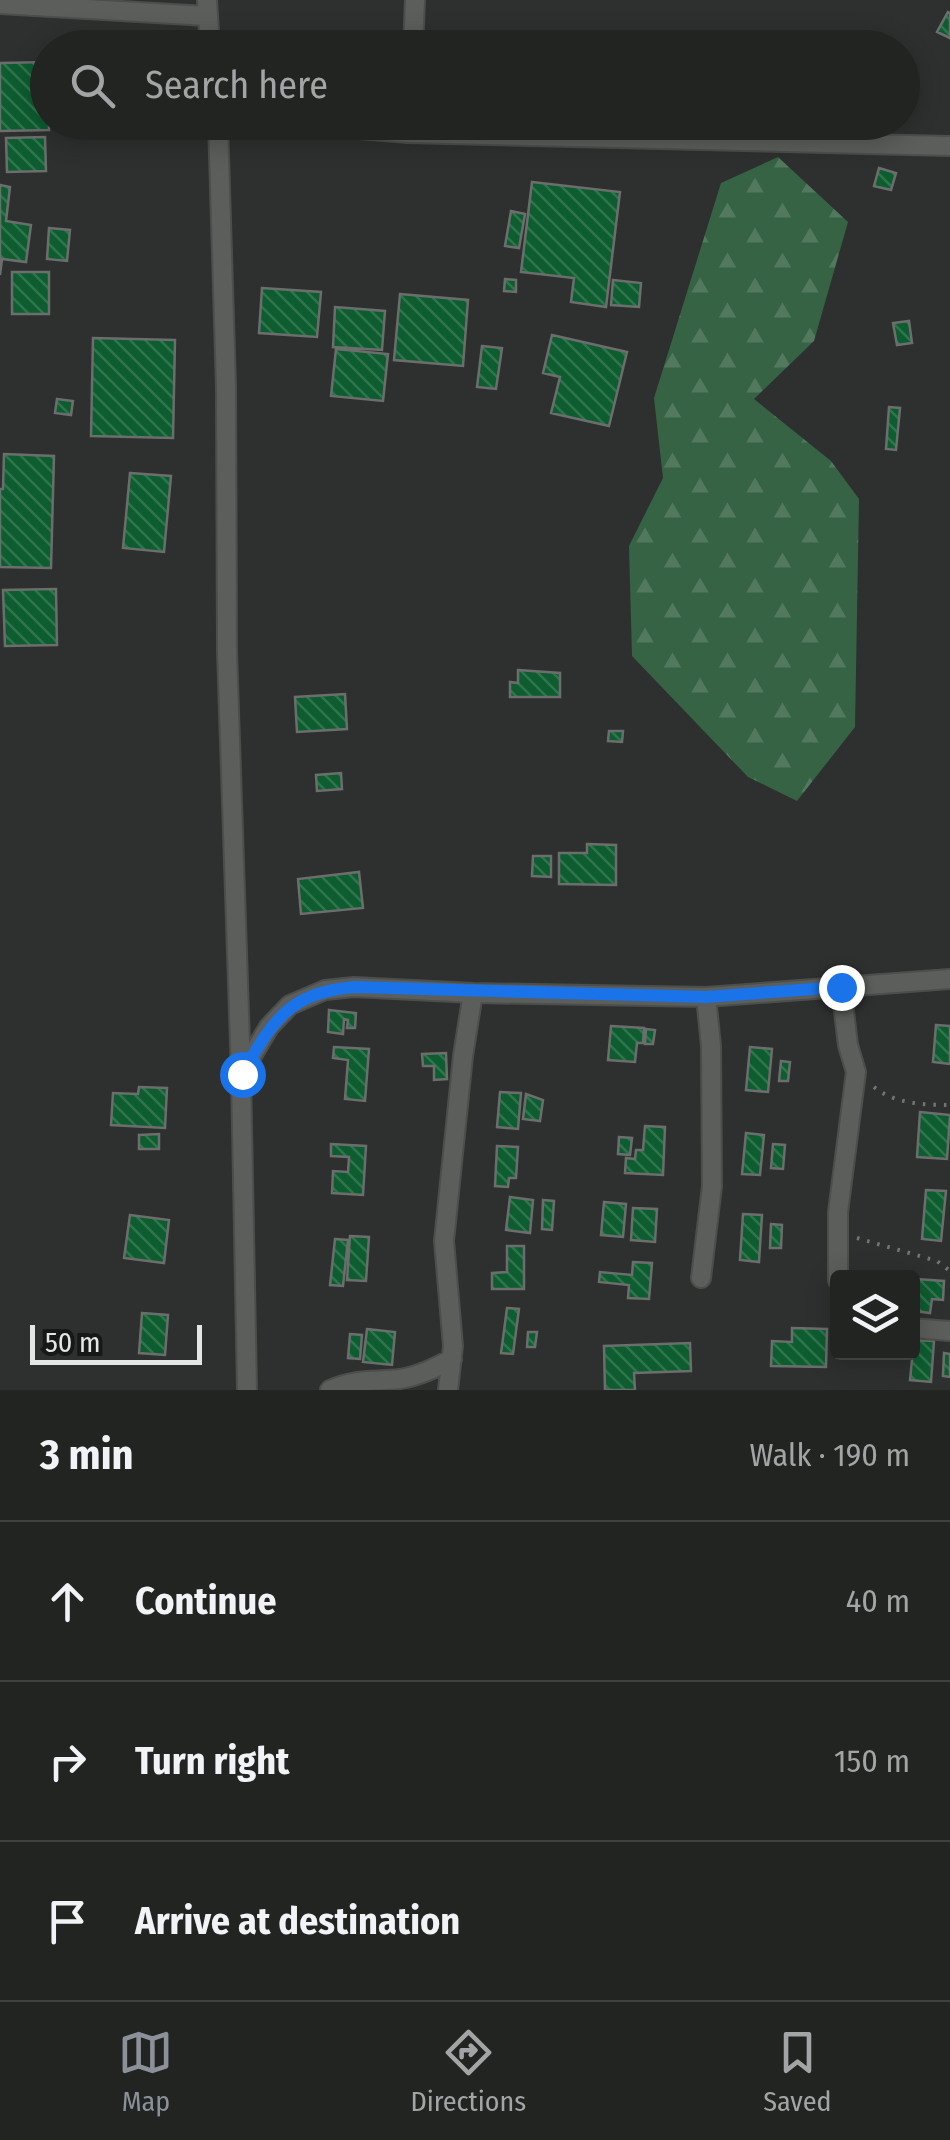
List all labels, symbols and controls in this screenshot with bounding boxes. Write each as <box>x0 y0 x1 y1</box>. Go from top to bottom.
search box <box>30 30 920 140</box>
icon: search <box>65 58 120 113</box>
text: Search here <box>145 62 328 108</box>
route end <box>819 965 865 1011</box>
route start <box>220 1052 266 1098</box>
map controls <box>830 1270 920 1360</box>
button: layers <box>830 1270 920 1360</box>
scale bar <box>30 1320 202 1364</box>
text: 50 m <box>45 1326 101 1359</box>
text: 3 min <box>40 1430 134 1480</box>
text: Walk · 190 m <box>750 1436 910 1474</box>
icon: ahead <box>40 1574 95 1629</box>
text: Continue <box>135 1578 276 1624</box>
text: 40 m <box>846 1582 910 1620</box>
icon: right <box>40 1734 95 1789</box>
text: Turn right <box>135 1738 289 1784</box>
text: 150 m <box>834 1742 910 1780</box>
icon: arrive <box>40 1894 95 1949</box>
text: Arrive at destination <box>135 1898 460 1944</box>
tab: Map <box>118 2025 173 2118</box>
tab: Directions <box>410 2025 526 2118</box>
tab: Saved <box>763 2025 832 2118</box>

